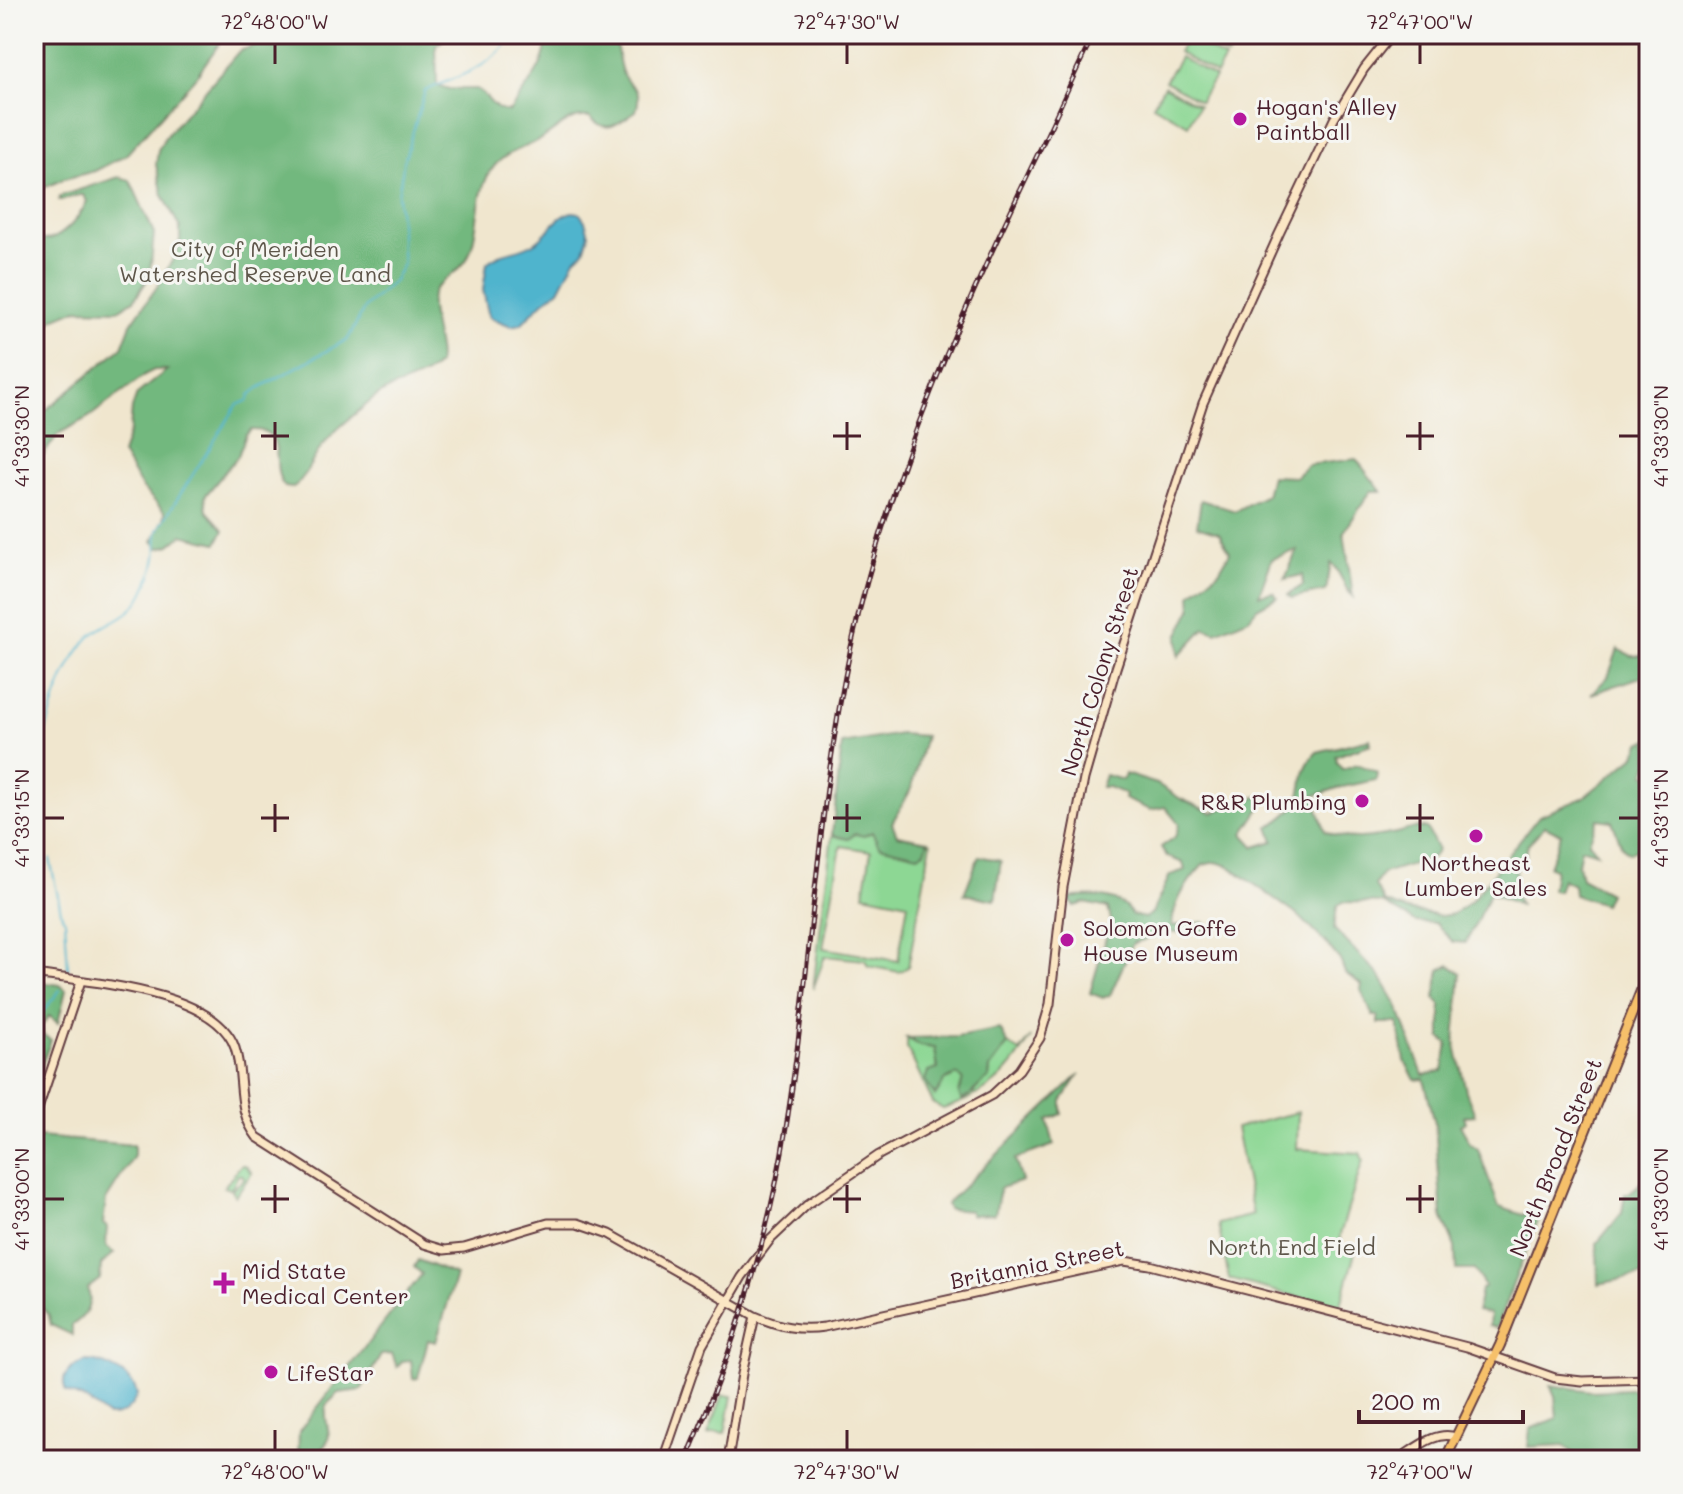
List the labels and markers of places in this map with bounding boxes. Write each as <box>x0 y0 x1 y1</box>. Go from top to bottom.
place label: Hogan's Alley Paintball <box>1256 92 1397 146</box>
marker: Hogan's Alley Paintball <box>1231 110 1249 128</box>
place label: R&R Plumbing <box>1201 787 1346 816</box>
marker: R&R Plumbing <box>1353 792 1371 810</box>
marker: Northeast Lumber Sales <box>1467 827 1485 845</box>
place label: Northeast Lumber Sales <box>1405 848 1547 902</box>
place label: Solomon Goffe House Museum <box>1083 913 1239 967</box>
marker: Solomon Goffe House Museum <box>1058 931 1076 949</box>
place label: Mid State Medical Center <box>242 1256 409 1310</box>
marker: Mid State Medical Center <box>213 1272 235 1294</box>
place label: LifeStar <box>287 1358 374 1387</box>
marker: LifeStar <box>262 1363 280 1381</box>

